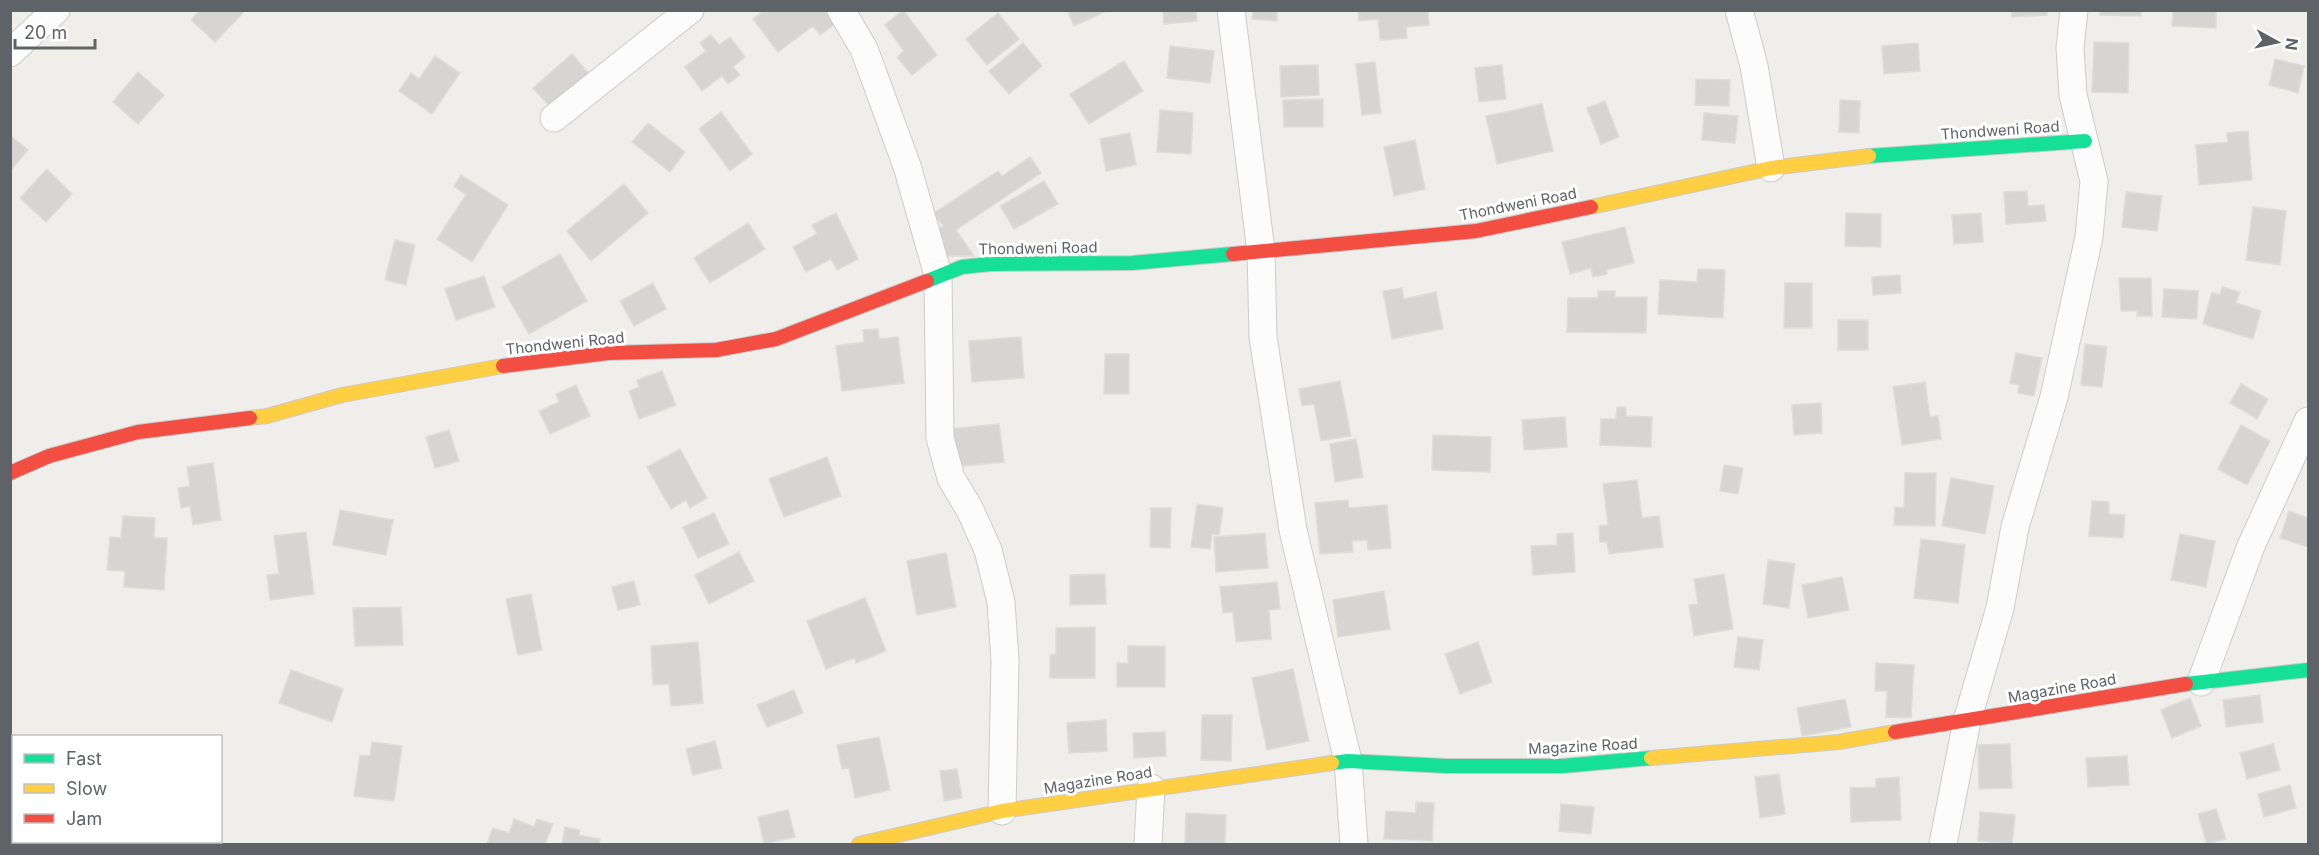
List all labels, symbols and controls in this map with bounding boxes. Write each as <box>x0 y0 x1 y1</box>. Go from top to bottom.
scale bar <box>15 12 94 50</box>
north arrow <box>2247 12 2307 72</box>
text: 20 m <box>24 22 67 43</box>
text: N <box>2281 37 2303 52</box>
street label: Thondweni Road <box>1940 116 2060 144</box>
street label: Thondweni Road <box>1458 183 1578 225</box>
street label: Thondweni Road <box>978 237 1098 259</box>
street label: Thondweni Road <box>505 327 625 359</box>
street label: Magazine Road <box>2006 669 2118 707</box>
street label: Magazine Road <box>1528 734 1638 758</box>
legend <box>12 735 222 843</box>
text: Fast <box>66 748 102 769</box>
street label: Magazine Road <box>1042 762 1154 798</box>
text: Slow <box>66 778 107 799</box>
text: Jam <box>66 808 102 829</box>

